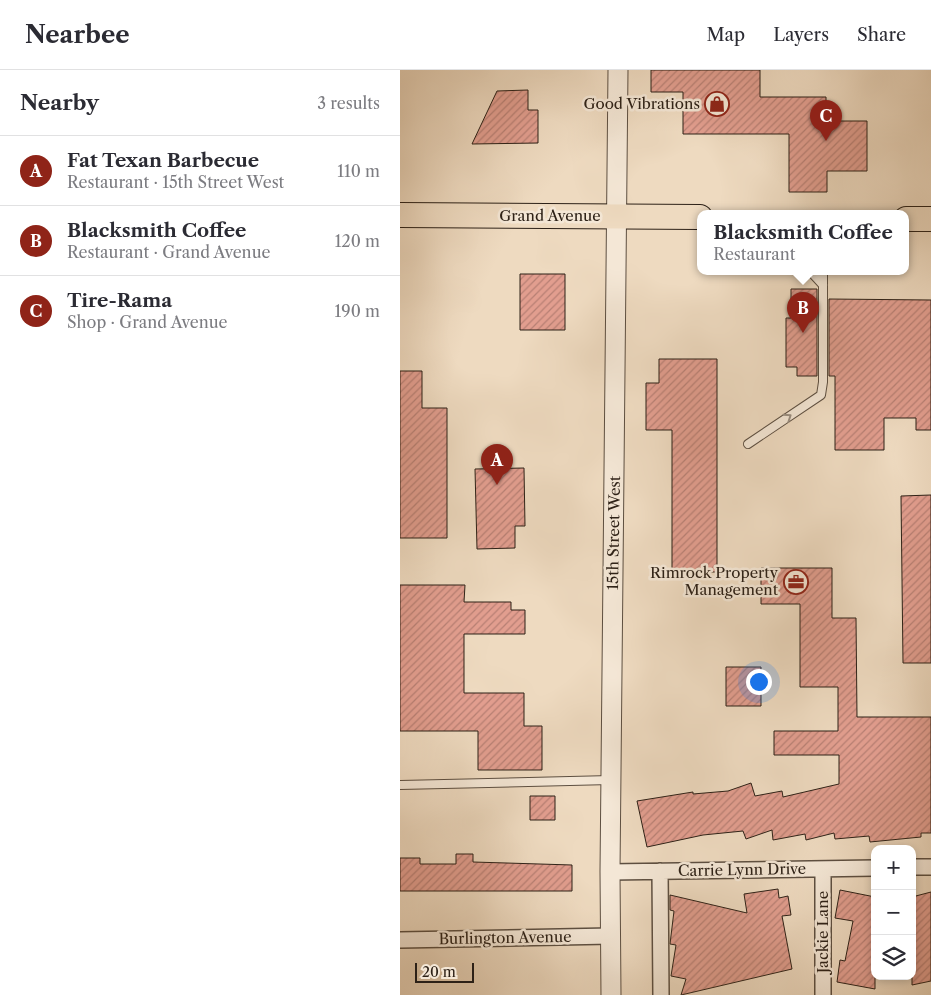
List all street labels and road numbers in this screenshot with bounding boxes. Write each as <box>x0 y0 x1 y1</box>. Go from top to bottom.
street label: Grand Avenue <box>499 206 601 225</box>
street label: 15th Street West <box>603 475 624 590</box>
street label: Carrie Lynn Drive <box>678 859 806 880</box>
street label: Jackie Lane <box>813 891 832 975</box>
street label: Burlington Avenue <box>438 927 572 948</box>

